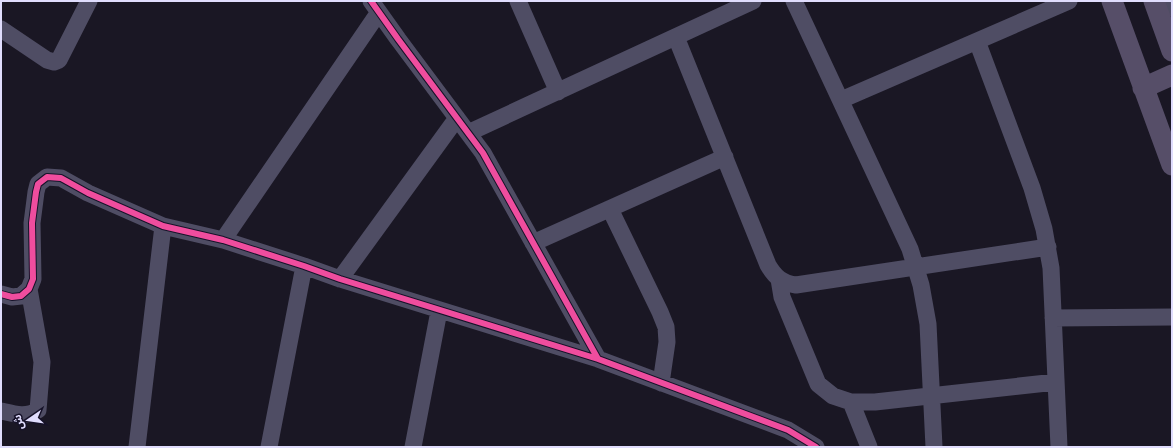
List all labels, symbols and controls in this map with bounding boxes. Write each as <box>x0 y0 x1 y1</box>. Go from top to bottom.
north arrow <box>8 400 48 440</box>
text: ش <box>9 413 28 431</box>

